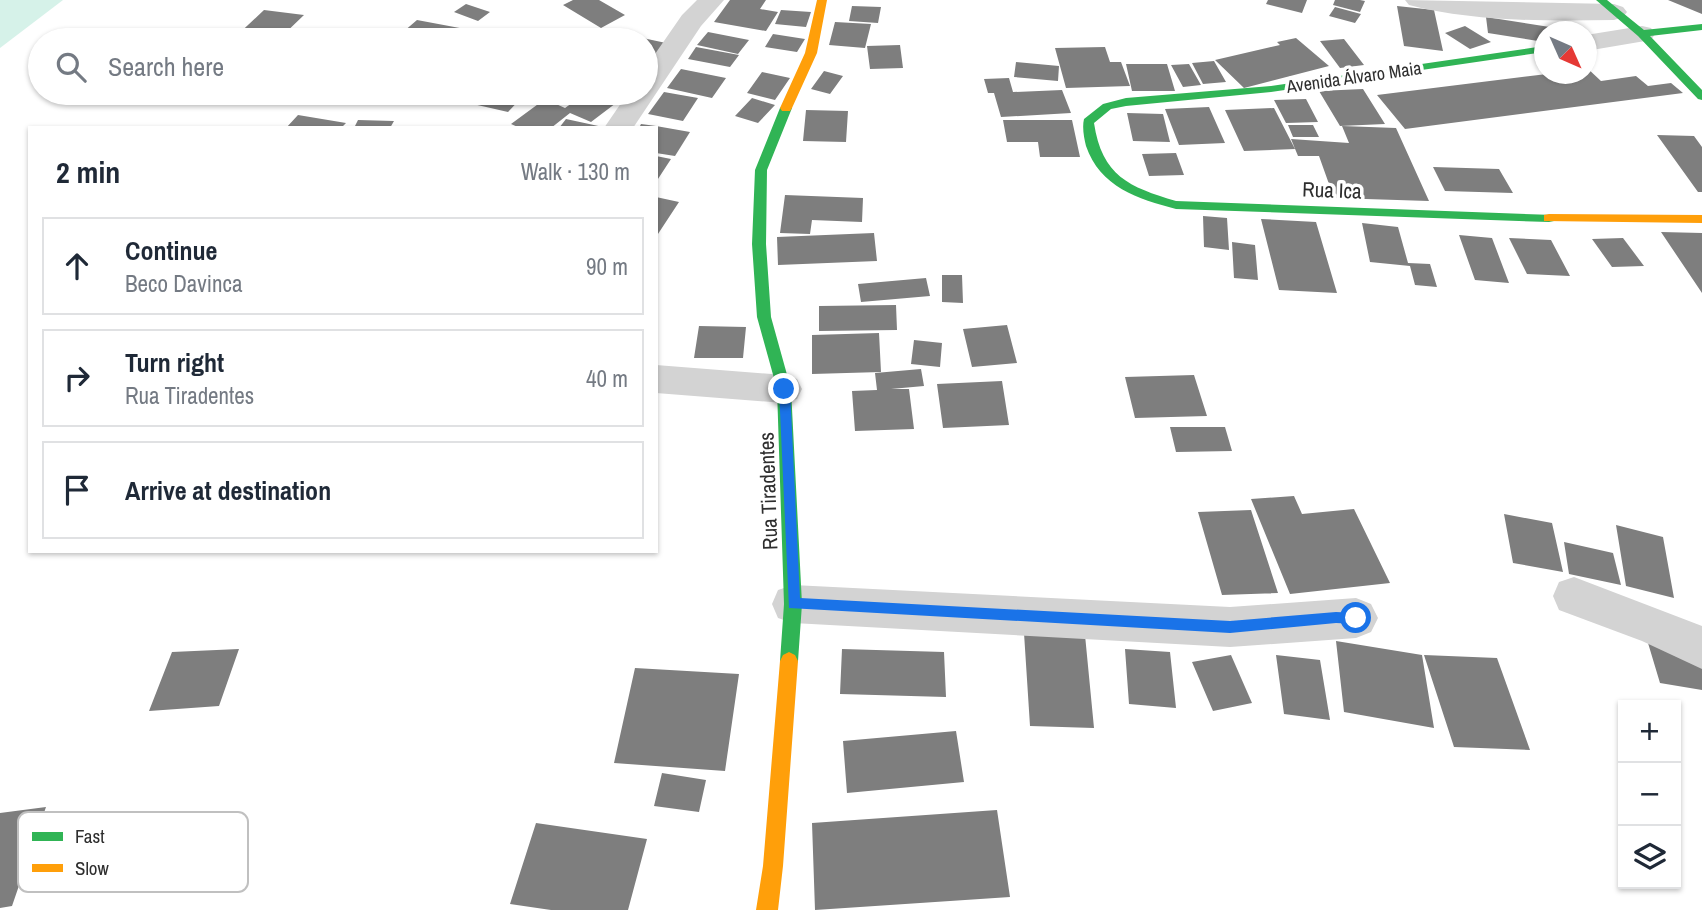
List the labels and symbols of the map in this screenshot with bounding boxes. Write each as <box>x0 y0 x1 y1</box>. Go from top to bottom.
north arrow <box>1534 21 1597 84</box>
street label: Avenida Álvaro Maia <box>1284 55 1423 99</box>
street label: Rua Ica <box>1302 174 1363 206</box>
route end <box>768 373 799 404</box>
street label: Rua Tiradentes <box>751 432 785 550</box>
route start <box>1340 602 1371 633</box>
legend <box>18 812 248 892</box>
text: Fast <box>75 823 105 849</box>
text: Slow <box>75 855 110 881</box>

